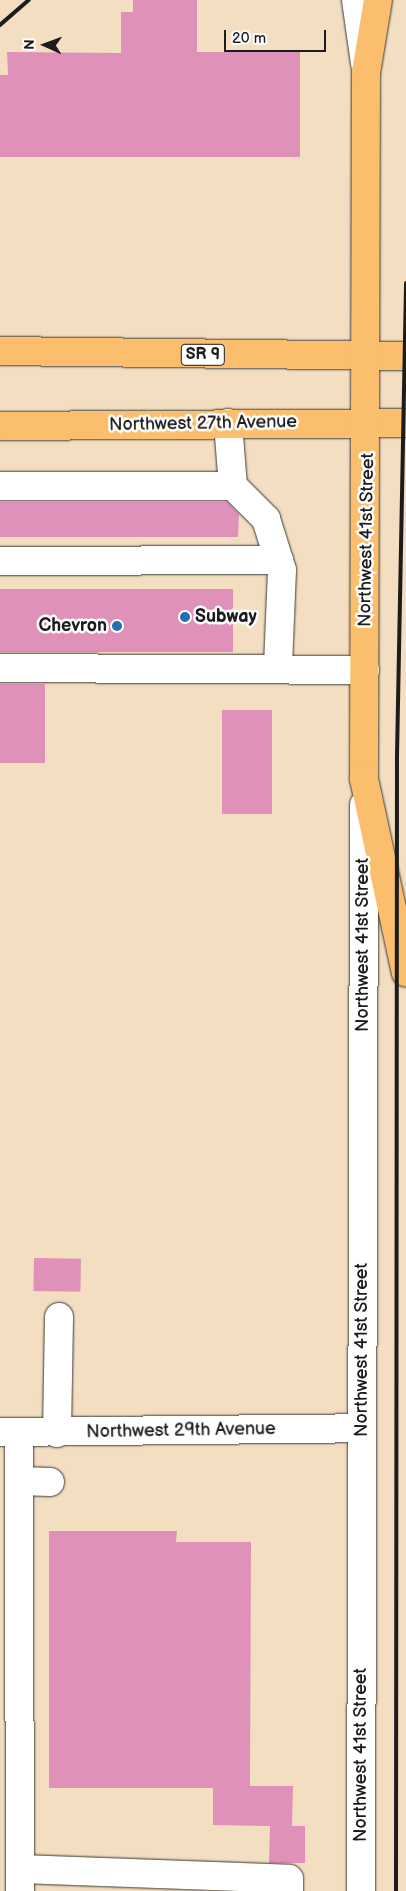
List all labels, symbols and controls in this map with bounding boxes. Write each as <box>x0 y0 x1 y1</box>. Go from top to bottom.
north arrow <box>20 20 70 70</box>
scale bar <box>226 20 328 52</box>
text: 20 m <box>232 29 266 48</box>
text: N <box>21 39 38 50</box>
road number: SR 9 <box>180 342 226 368</box>
street label: Northwest 27th Avenue <box>109 412 297 436</box>
street label: Northwest 41st Street <box>355 453 379 627</box>
place label: Subway <box>195 606 257 628</box>
marker: Subway <box>179 611 191 623</box>
place label: Chevron <box>38 615 107 637</box>
marker: Chevron <box>111 620 123 632</box>
street label: Northwest 41st Street <box>352 858 374 1032</box>
street label: Northwest 41st Street <box>351 1263 373 1437</box>
street label: Northwest 29th Avenue <box>86 1419 276 1443</box>
street label: Northwest 41st Street <box>350 1668 372 1842</box>

